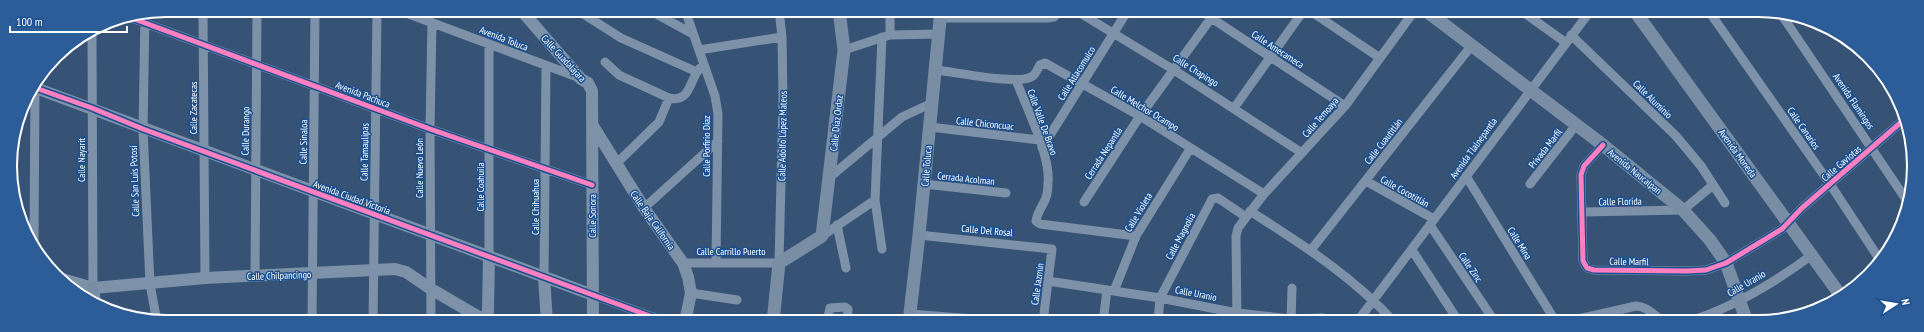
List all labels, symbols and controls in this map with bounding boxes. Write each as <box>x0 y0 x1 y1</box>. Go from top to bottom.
scale bar <box>10 8 127 34</box>
text: 100 m <box>16 14 43 29</box>
street label: Avenida Toluca <box>478 23 530 54</box>
street label: Calle Amecameca <box>1249 28 1306 71</box>
street label: Calle Guadalajara <box>538 32 589 85</box>
street label: Calle Atlacomulco <box>1055 44 1098 103</box>
street label: Calle Chapingo <box>1170 51 1221 90</box>
street label: Avenida Flamingos <box>1830 71 1877 132</box>
street label: Calle Aluminio <box>1630 77 1675 121</box>
street label: Avenida Pachuca <box>334 78 392 111</box>
street label: Calle Zacatecas <box>187 81 200 134</box>
street label: Calle Melchor Ocampo <box>1108 83 1181 134</box>
street label: Calle Valle De Bravo <box>1025 87 1061 157</box>
street label: Calle Adolfo López Mateos <box>775 90 790 181</box>
street label: Calle Díaz Ordaz <box>827 94 846 152</box>
street label: Calle Temoaya <box>1299 94 1341 140</box>
street label: Calle Canarios <box>1784 105 1823 153</box>
street label: Calle Durango <box>239 107 252 155</box>
street label: Calle Chiconcuac <box>955 114 1015 133</box>
street label: Calle Porfirio Díaz <box>700 115 713 177</box>
street label: Avenida Tlalnepantla <box>1447 115 1500 182</box>
street label: Calle Cuautitlán <box>1361 116 1405 167</box>
street label: Calle Sinaloa <box>297 119 310 165</box>
street label: Calle Tamaulipas <box>357 122 372 181</box>
street label: Cerrada Nepantla <box>1082 125 1125 182</box>
street label: Privada Marfil <box>1526 125 1565 171</box>
street label: Avenida Moneda <box>1716 126 1760 180</box>
street label: Calle Nayarit <box>75 138 88 182</box>
street label: Calle Nuevo León <box>413 138 426 198</box>
street label: Calle Gaviotas <box>1819 142 1864 184</box>
street label: Calle San Luis Potosí <box>127 144 142 217</box>
street label: Calle Toluca <box>918 145 935 187</box>
street label: Avenida Naucalpan <box>1605 146 1664 197</box>
street label: Calle Coahuila <box>474 162 487 212</box>
street label: Cerrada Acolman <box>937 169 995 188</box>
street label: Calle Cocotitlán <box>1378 173 1432 210</box>
street label: Avenida Ciudad Victoria <box>311 177 392 217</box>
street label: Calle Chihuahua <box>529 179 542 235</box>
street label: Calle Baja California <box>627 188 678 252</box>
street label: Calle Violeta <box>1122 190 1155 234</box>
street label: Calle Sonora <box>586 194 599 238</box>
street label: Calle Florida <box>1598 195 1642 208</box>
street label: Calle Magnolia <box>1163 211 1198 262</box>
street label: Calle Del Rosal <box>961 222 1014 239</box>
street label: Calle Mina <box>1504 224 1535 262</box>
street label: Calle Carrillo Puerto <box>696 245 766 258</box>
street label: Calle Zinc <box>1456 250 1486 285</box>
street label: Calle Marfil <box>1609 255 1649 268</box>
street label: Calle Jazmín <box>1028 262 1047 306</box>
street label: Calle Uranio <box>1725 267 1768 300</box>
street label: Calle Chilpancingo <box>247 268 311 283</box>
street label: Calle Uranio <box>1174 283 1218 304</box>
north arrow <box>1876 284 1916 324</box>
text: N <box>1898 298 1913 306</box>

